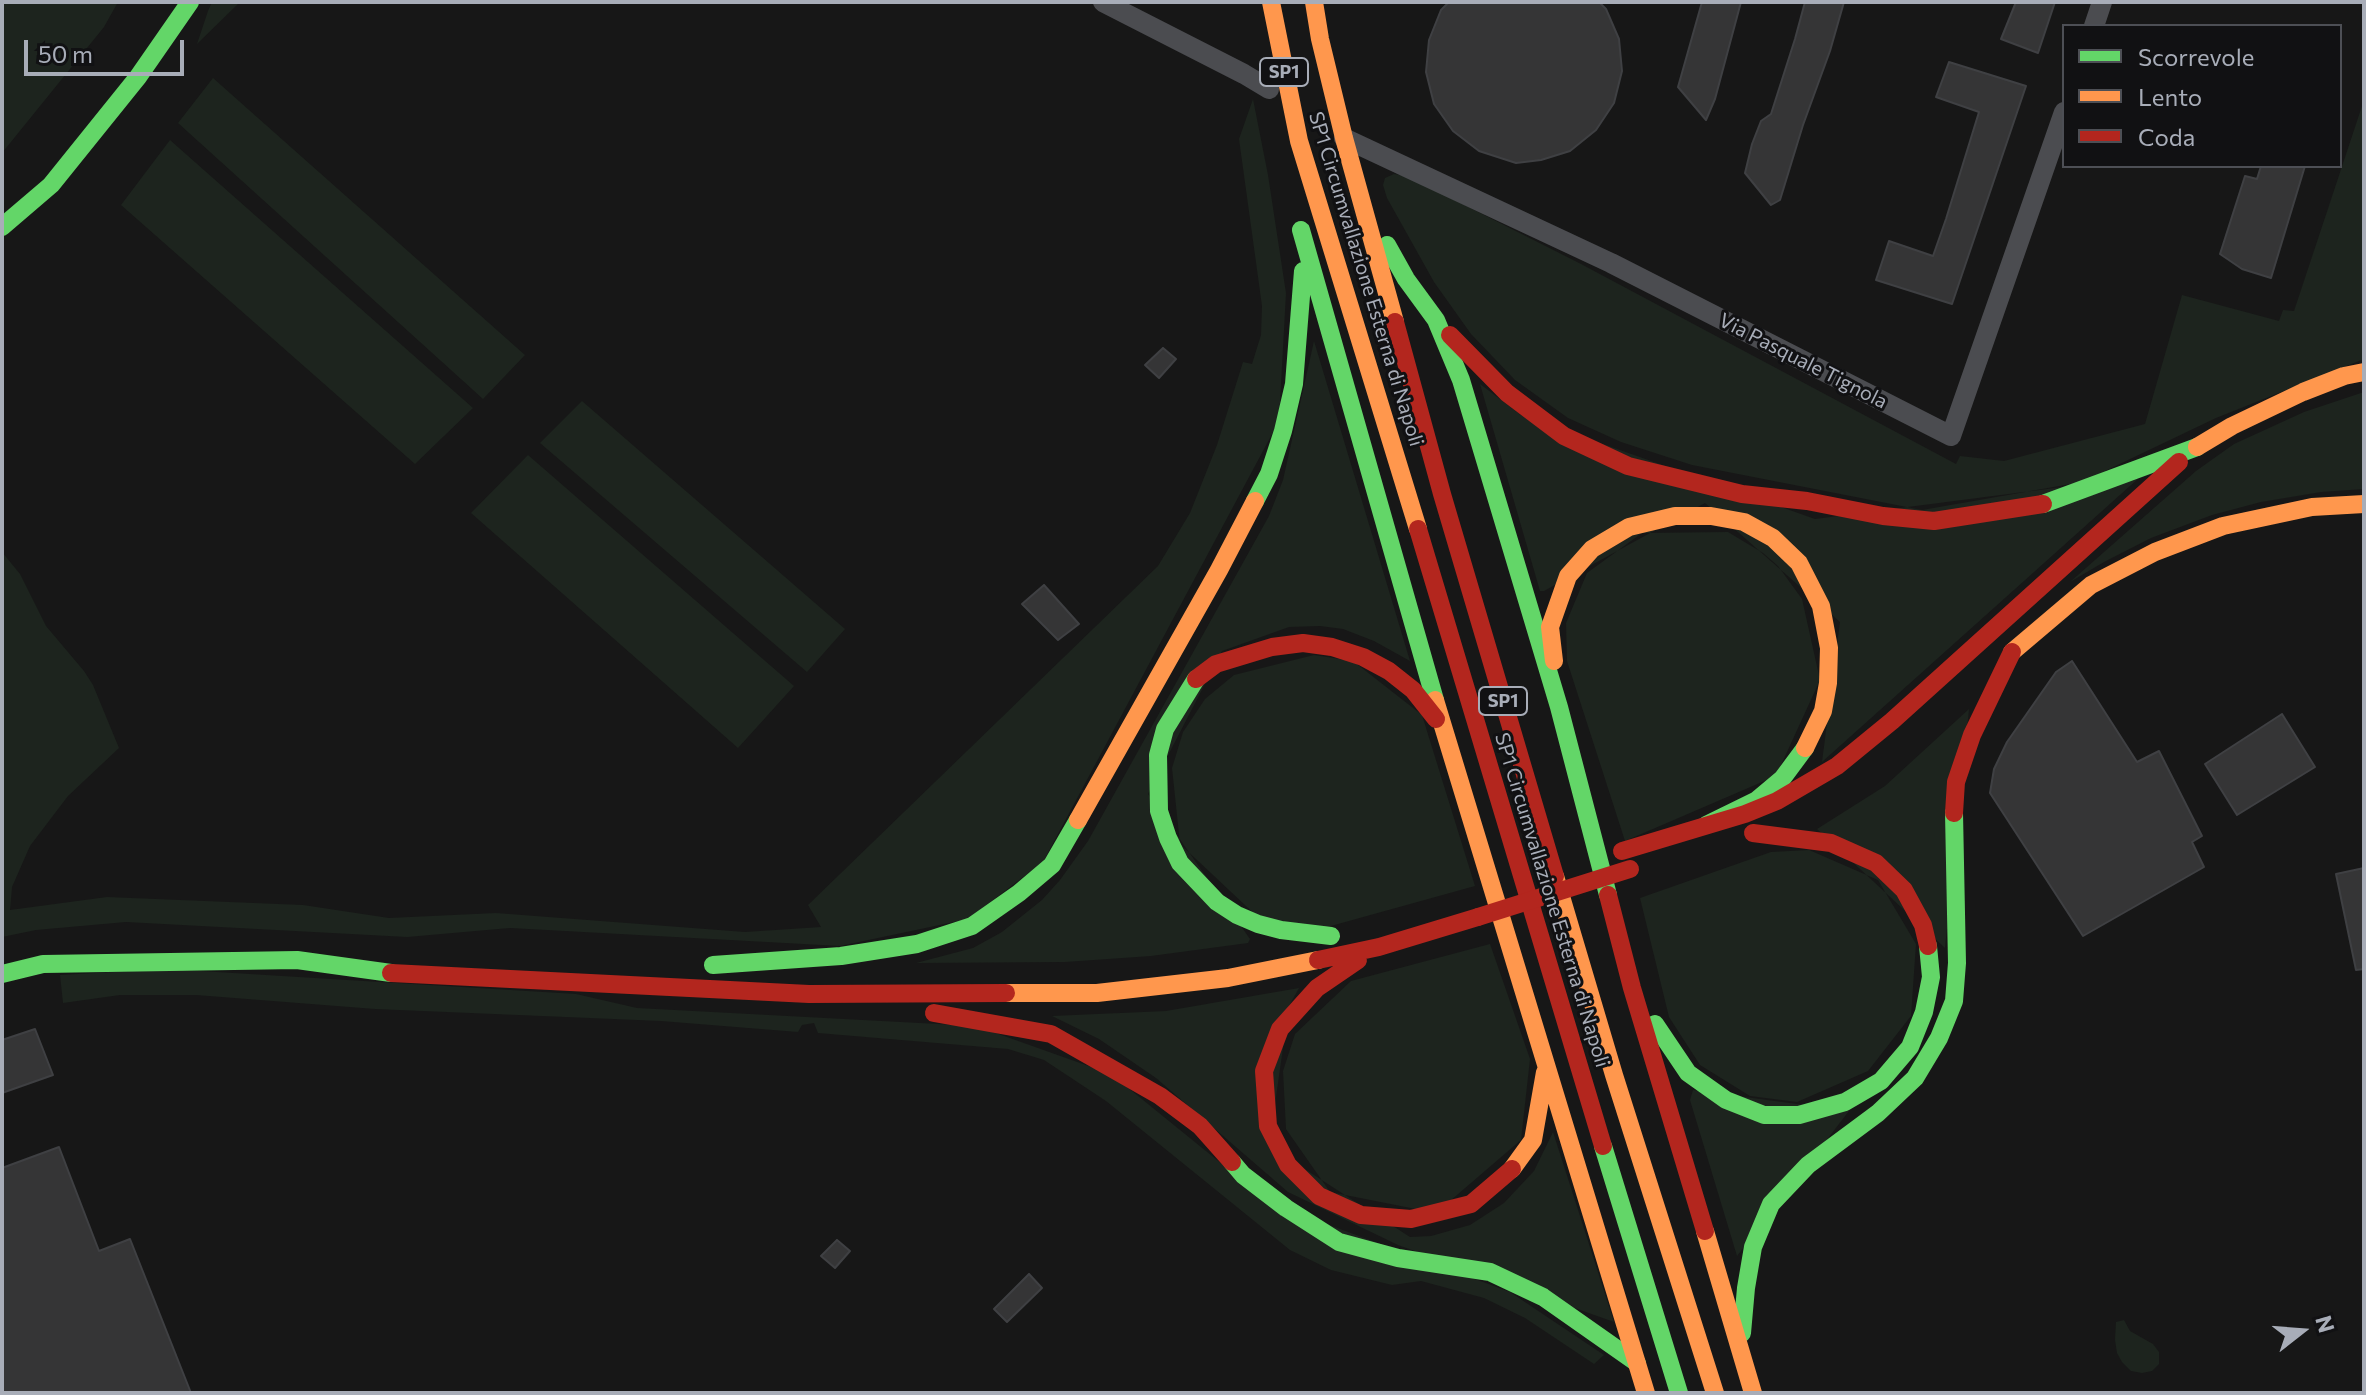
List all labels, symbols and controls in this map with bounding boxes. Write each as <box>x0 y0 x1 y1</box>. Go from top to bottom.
scale bar <box>28 24 188 74</box>
legend <box>2062 24 2342 168</box>
text: 50 m <box>38 39 93 68</box>
text: Scorrevole <box>2138 42 2254 71</box>
road number: SP1 <box>1260 58 1308 86</box>
text: Lento <box>2138 82 2202 111</box>
street label: SP1 Circumvallazione Esterna di Napoli <box>1304 109 1428 449</box>
text: Coda <box>2138 122 2195 151</box>
street label: Via Pasquale Tignola <box>1715 308 1891 414</box>
road number: SP1 <box>1479 687 1527 715</box>
street label: SP1 Circumvallazione Esterna di Napoli <box>1490 730 1614 1070</box>
north arrow <box>2262 1291 2342 1371</box>
text: N <box>2310 1312 2341 1336</box>

